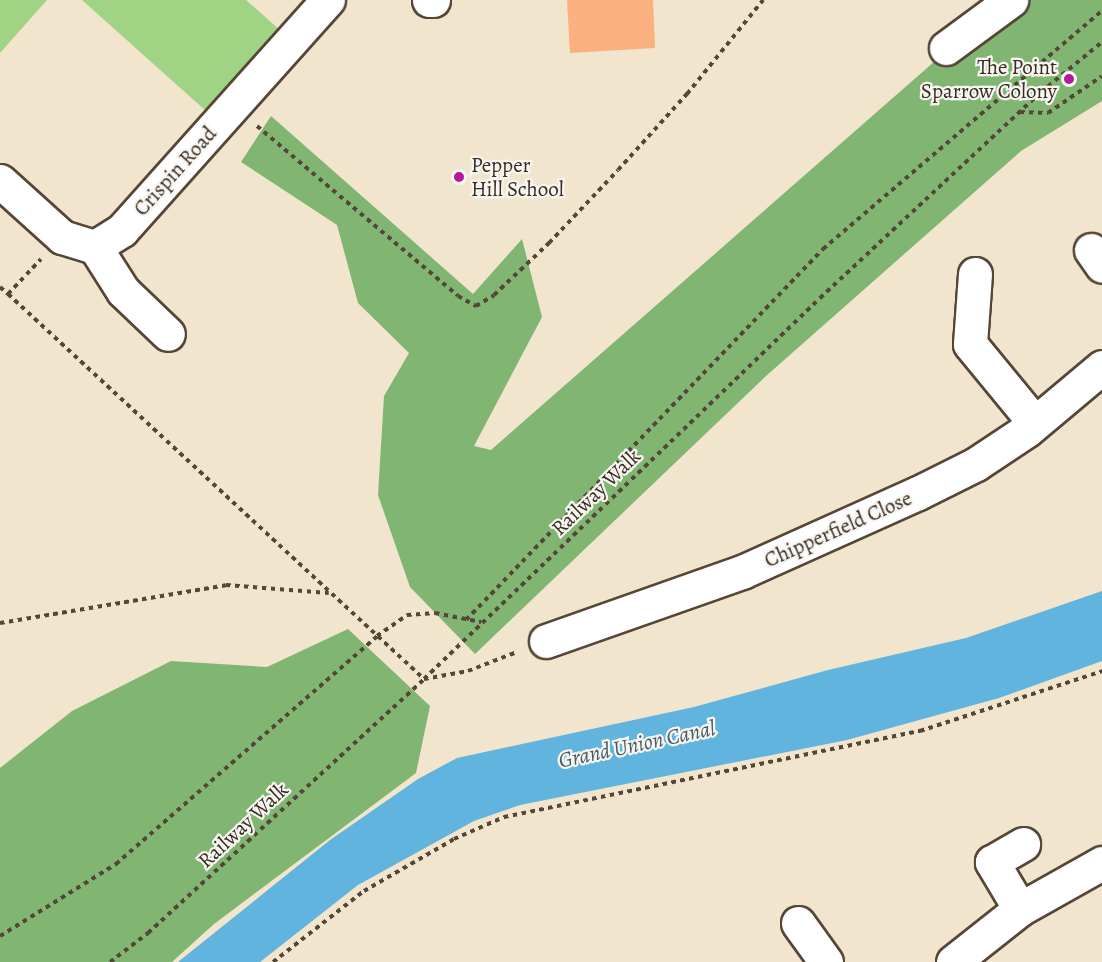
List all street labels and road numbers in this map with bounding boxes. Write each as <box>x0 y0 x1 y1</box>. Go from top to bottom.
street label: Crispin Road <box>128 121 222 221</box>
street label: Railway Walk <box>546 443 646 541</box>
street label: Chipperfield Close <box>760 485 916 573</box>
street label: Railway Walk <box>193 777 293 873</box>

